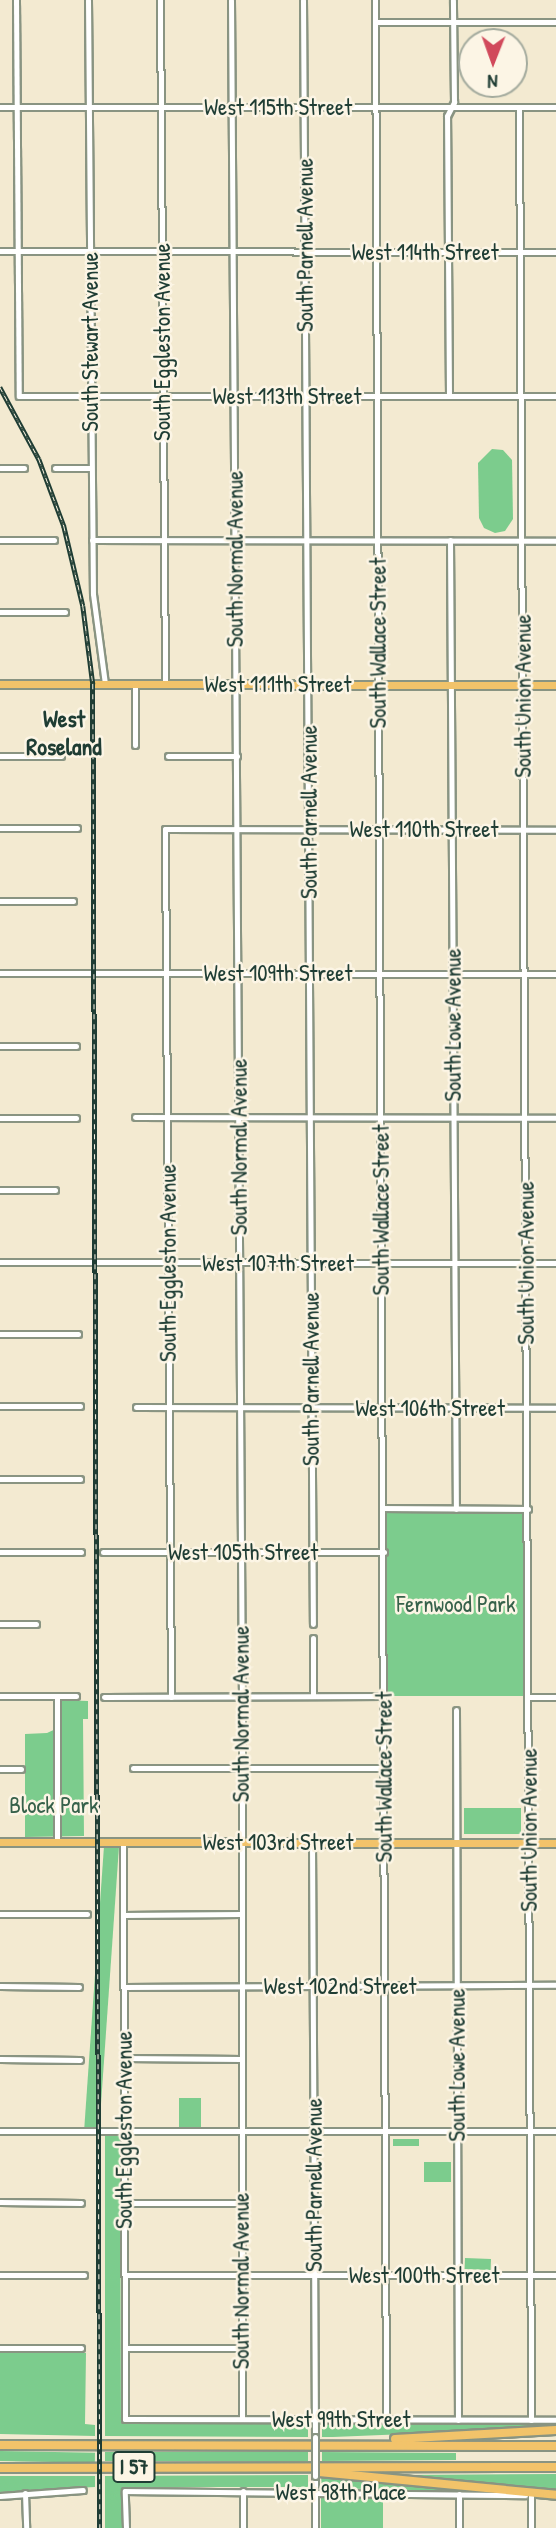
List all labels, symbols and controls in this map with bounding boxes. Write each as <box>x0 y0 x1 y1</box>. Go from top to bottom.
north arrow <box>458 28 528 98</box>
text: N <box>487 69 498 95</box>
street label: West 115th Street <box>204 93 352 121</box>
street label: South Parnell Avenue <box>291 158 319 332</box>
street label: West 114th Street <box>351 238 499 266</box>
street label: South Eggleston Avenue <box>148 243 176 441</box>
street label: South Stewart Avenue <box>76 252 104 432</box>
street label: West 113th Street <box>213 382 361 410</box>
street label: South Normal Avenue <box>221 471 249 647</box>
street label: South Wallace Street <box>364 558 392 728</box>
street label: South Union Avenue <box>509 614 537 778</box>
street label: West 111th Street <box>205 670 351 698</box>
district label: West Roseland <box>26 705 102 761</box>
street label: South Parnell Avenue <box>295 725 323 899</box>
street label: West 110th Street <box>350 815 498 843</box>
street label: South Lowe Avenue <box>439 948 467 1102</box>
street label: West 109th Street <box>204 959 352 987</box>
street label: South Normal Avenue <box>225 1059 253 1235</box>
street label: South Wallace Street <box>367 1125 395 1295</box>
street label: South Eggleston Avenue <box>154 1164 182 1362</box>
street label: South Union Avenue <box>512 1181 540 1345</box>
street label: West 107th Street <box>202 1249 354 1277</box>
street label: South Parnell Avenue <box>297 1292 325 1466</box>
street label: West 106th Street <box>355 1394 505 1422</box>
street label: West 105th Street <box>168 1538 318 1566</box>
park label: Fernwood Park <box>397 1590 515 1618</box>
street label: South Normal Avenue <box>227 1626 255 1802</box>
street label: South Wallace Street <box>370 1692 398 1862</box>
street label: South Union Avenue <box>515 1748 543 1912</box>
park label: Block Park <box>9 1791 99 1819</box>
street label: West 103rd Street <box>203 1828 353 1856</box>
street label: West 102nd Street <box>264 1972 416 2000</box>
street label: South Lowe Avenue <box>443 1988 471 2142</box>
street label: South Eggleston Avenue <box>110 2031 138 2229</box>
street label: South Parnell Avenue <box>300 2098 328 2272</box>
street label: South Normal Avenue <box>227 2193 255 2369</box>
street label: West 100th Street <box>349 2261 499 2289</box>
street label: West 99th Street <box>272 2405 410 2433</box>
road number: I 57 <box>111 2450 157 2484</box>
street label: West 98th Place <box>276 2478 406 2506</box>

